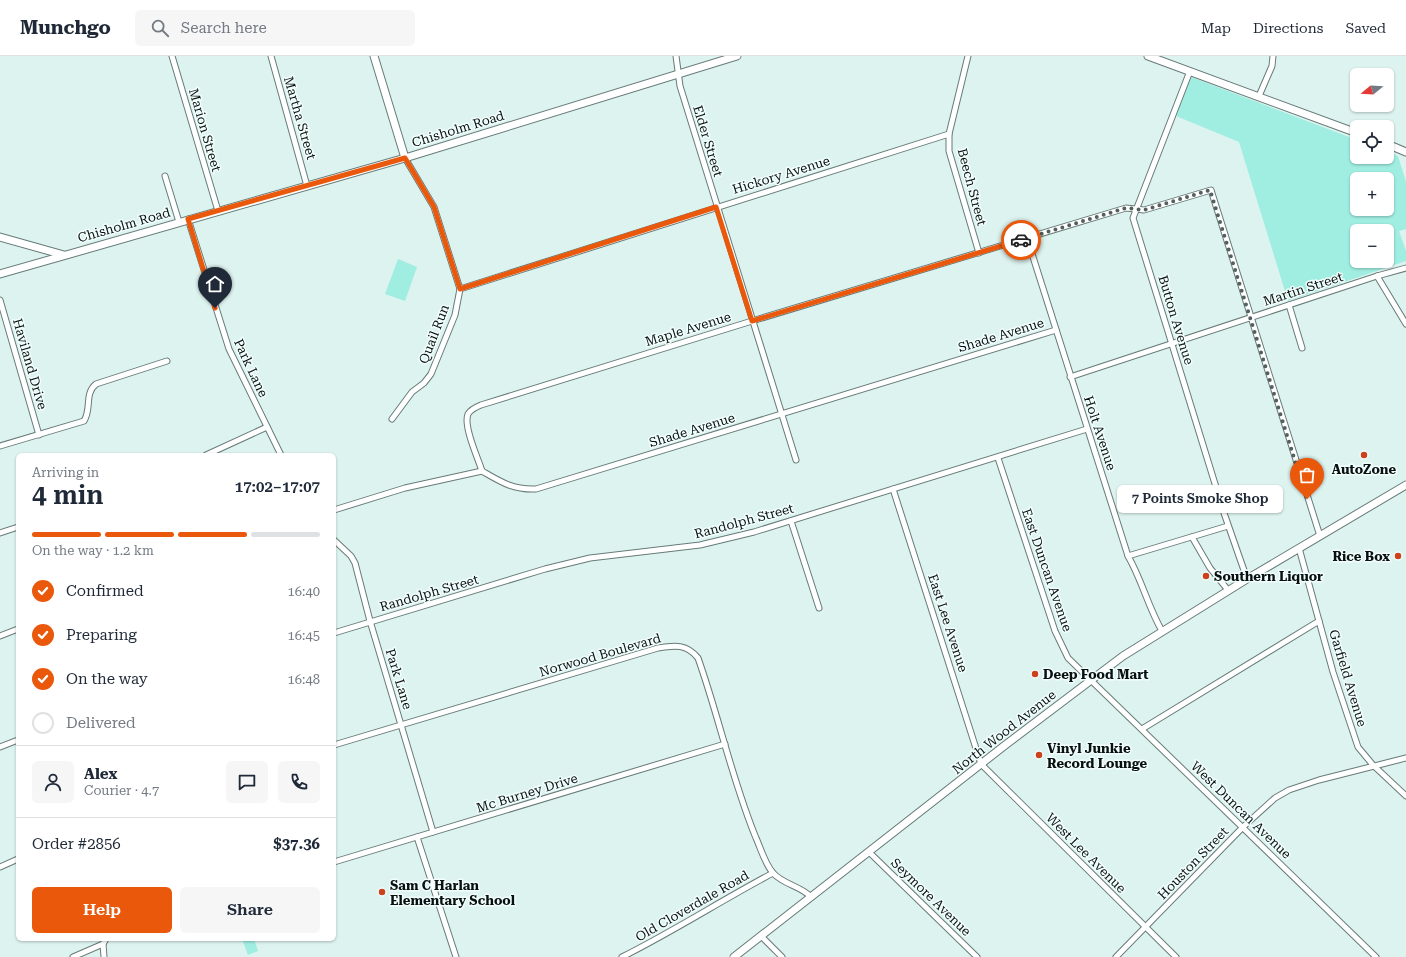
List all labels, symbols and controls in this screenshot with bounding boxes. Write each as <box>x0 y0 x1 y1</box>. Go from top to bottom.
search box <box>135 10 415 46</box>
text: Munchgo <box>20 16 111 39</box>
icon: search <box>149 17 171 39</box>
text: Search here <box>181 19 267 37</box>
text: Map <box>1201 20 1231 36</box>
text: Directions <box>1253 20 1323 36</box>
text: Saved <box>1345 20 1386 36</box>
north arrow <box>1350 68 1394 112</box>
map controls <box>1350 68 1394 268</box>
street label: Martha Street <box>281 75 319 161</box>
street label: Marion Street <box>186 87 224 173</box>
street label: Elder Street <box>690 104 726 179</box>
street label: Chisholm Road <box>410 108 507 150</box>
button: locate <box>1350 120 1394 164</box>
street label: Beech Street <box>954 147 990 227</box>
street label: Hickory Avenue <box>730 153 832 197</box>
button: + <box>1350 172 1394 216</box>
street label: Chisholm Road <box>76 204 173 245</box>
courier <box>1001 220 1041 260</box>
button: − <box>1350 224 1394 268</box>
icon: car <box>1010 229 1032 251</box>
pin <box>198 267 232 308</box>
street label: Martin Street <box>1261 269 1345 309</box>
icon: home <box>204 273 226 295</box>
street label: Button Avenue <box>1155 274 1197 366</box>
street label: Quail Run <box>416 302 452 366</box>
street label: Maple Avenue <box>643 309 733 349</box>
street label: Shade Avenue <box>956 315 1046 355</box>
street label: Haviland Drive <box>10 317 50 411</box>
street label: Park Lane <box>231 336 271 400</box>
street label: Holt Avenue <box>1081 394 1119 472</box>
street label: Shade Avenue <box>647 410 737 450</box>
marker: AutoZone <box>1359 450 1369 460</box>
pin <box>1290 458 1324 499</box>
place label: AutoZone <box>1332 462 1397 477</box>
icon: bag <box>1296 464 1318 486</box>
text: Arriving in <box>32 465 99 480</box>
text: 17:02–17:07 <box>235 478 320 496</box>
text: 4 min <box>32 480 104 510</box>
callout: 7 Points Smoke Shop <box>1117 485 1283 513</box>
text: 7 Points Smoke Shop <box>1132 491 1268 506</box>
street label: Randolph Street <box>693 501 795 541</box>
street label: East Duncan Avenue <box>1019 507 1075 633</box>
text: On the way · 1.2 km <box>32 543 154 558</box>
place label: Rice Box <box>1332 549 1390 564</box>
marker: Rice Box <box>1393 551 1403 561</box>
place label: Southern Liquor <box>1214 569 1323 584</box>
marker: Southern Liquor <box>1201 571 1211 581</box>
street label: Randolph Street <box>378 572 480 614</box>
street label: East Lee Avenue <box>925 572 971 674</box>
icon: check <box>32 580 54 602</box>
text: Confirmed <box>66 582 144 600</box>
text: 16:40 <box>288 584 320 599</box>
icon: check <box>32 624 54 646</box>
text: Preparing <box>66 626 137 644</box>
text: 16:45 <box>288 628 320 643</box>
street label: Garfield Avenue <box>1326 628 1370 728</box>
street label: Norwood Boulevard <box>538 630 663 680</box>
street label: Park Lane <box>383 647 415 711</box>
place label: Deep Food Mart <box>1043 667 1149 682</box>
icon: check <box>32 668 54 690</box>
marker: Deep Food Mart <box>1030 669 1040 679</box>
text: On the way <box>66 670 148 688</box>
text: 16:48 <box>288 672 320 687</box>
street label: North Wood Avenue <box>949 687 1059 777</box>
text: Delivered <box>66 714 136 732</box>
place label: Vinyl Junkie Record Lounge <box>1047 741 1148 771</box>
marker: Vinyl Junkie Record Lounge <box>1034 750 1044 760</box>
street label: West Duncan Avenue <box>1188 758 1294 862</box>
button: person <box>32 761 74 803</box>
button: chat <box>226 761 268 803</box>
button: phone <box>278 761 320 803</box>
text: Alex <box>84 765 117 783</box>
street label: Mc Burney Drive <box>475 770 579 816</box>
text: Courier · 4.7 <box>84 783 159 798</box>
street label: West Lee Avenue <box>1043 810 1129 896</box>
street label: Houston Street <box>1155 824 1231 902</box>
text: Order #2856 <box>32 835 121 853</box>
text: $37.36 <box>273 835 320 853</box>
street label: Seymore Avenue <box>888 855 974 939</box>
street label: Old Cloverdale Road <box>633 867 752 945</box>
place label: Sam C Harlan Elementary School <box>390 878 516 908</box>
button: Help <box>32 887 172 933</box>
button: Share <box>180 887 320 933</box>
marker: Sam C Harlan Elementary School <box>377 887 387 897</box>

